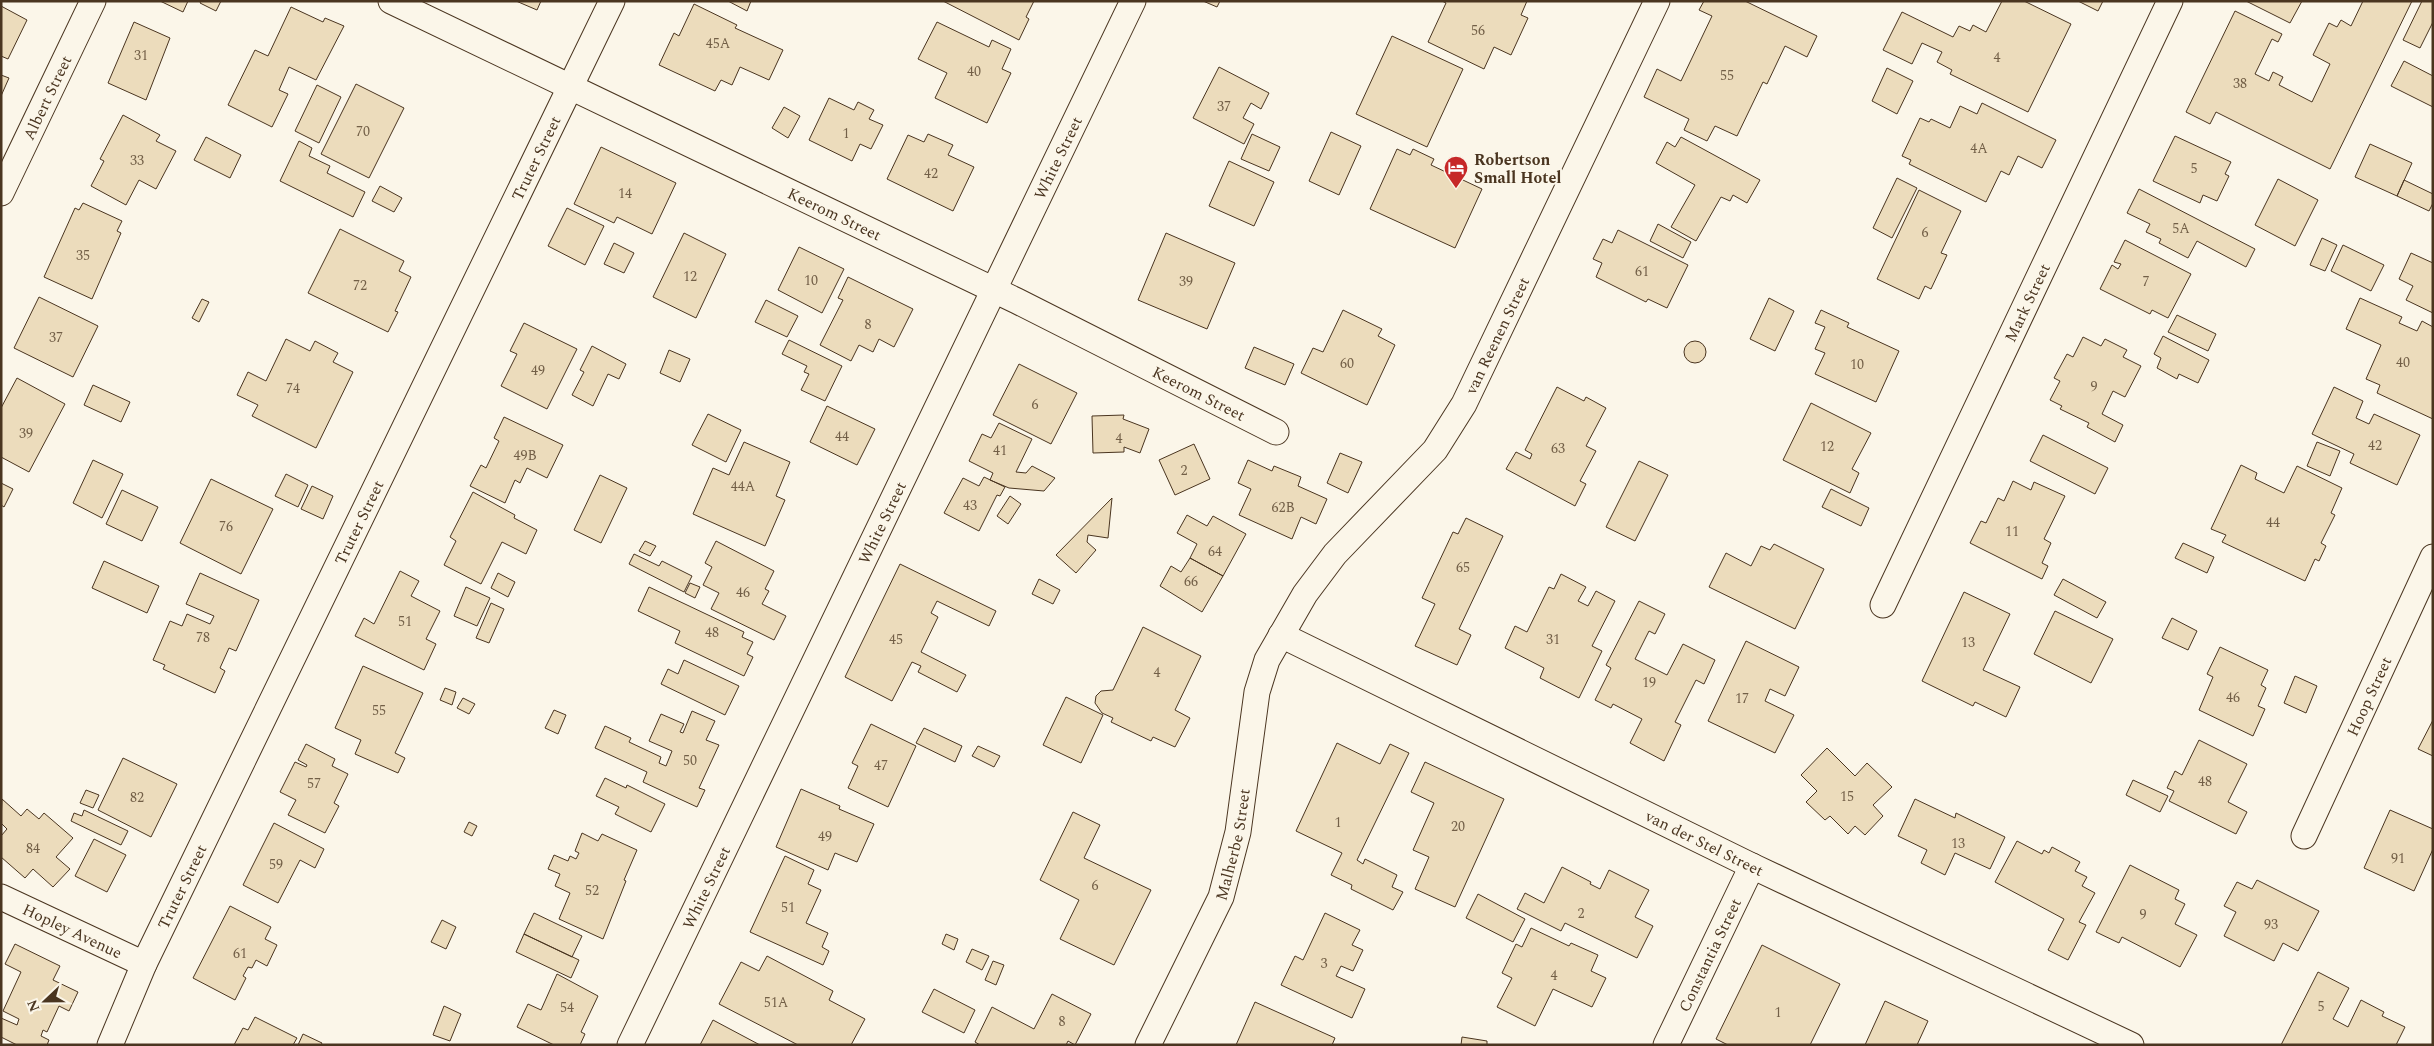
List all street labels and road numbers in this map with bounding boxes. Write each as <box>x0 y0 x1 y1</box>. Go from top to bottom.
street label: Albert Street <box>17 51 78 144</box>
street label: Truter Street <box>506 112 568 205</box>
street label: White Street <box>1028 112 1089 204</box>
street label: Keerom Street <box>783 182 885 247</box>
street label: Mark Street <box>1999 259 2057 346</box>
street label: van Reenen Street <box>1459 273 1536 399</box>
street label: Keerom Street <box>1148 360 1249 428</box>
street label: Truter Street <box>329 476 391 569</box>
street label: White Street <box>852 477 913 568</box>
street label: Hoop Street <box>2341 653 2398 740</box>
street label: Malherbe Street <box>1210 787 1257 903</box>
street label: van der Stel Street <box>1640 804 1768 883</box>
street label: Truter Street <box>152 840 213 933</box>
street label: White Street <box>677 842 737 933</box>
street label: Constantia Street <box>1673 894 1748 1016</box>
street label: Hopley Avenue <box>18 898 126 965</box>

